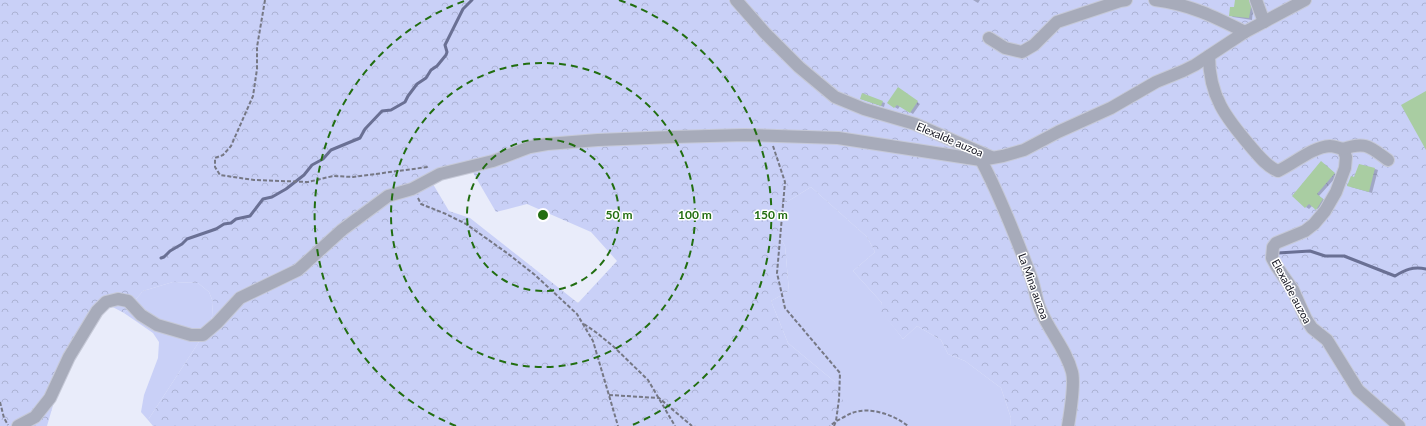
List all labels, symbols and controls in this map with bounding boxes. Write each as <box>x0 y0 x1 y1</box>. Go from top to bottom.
street label: Elexalde auzoa <box>915 119 985 159</box>
text: 50 m <box>606 207 632 222</box>
text: 100 m <box>678 207 712 222</box>
text: 150 m <box>754 207 788 222</box>
centre of rings <box>536 208 550 222</box>
street label: La Mina auzoa <box>1016 251 1052 321</box>
street label: Elexalde auzoa <box>1270 257 1314 325</box>

